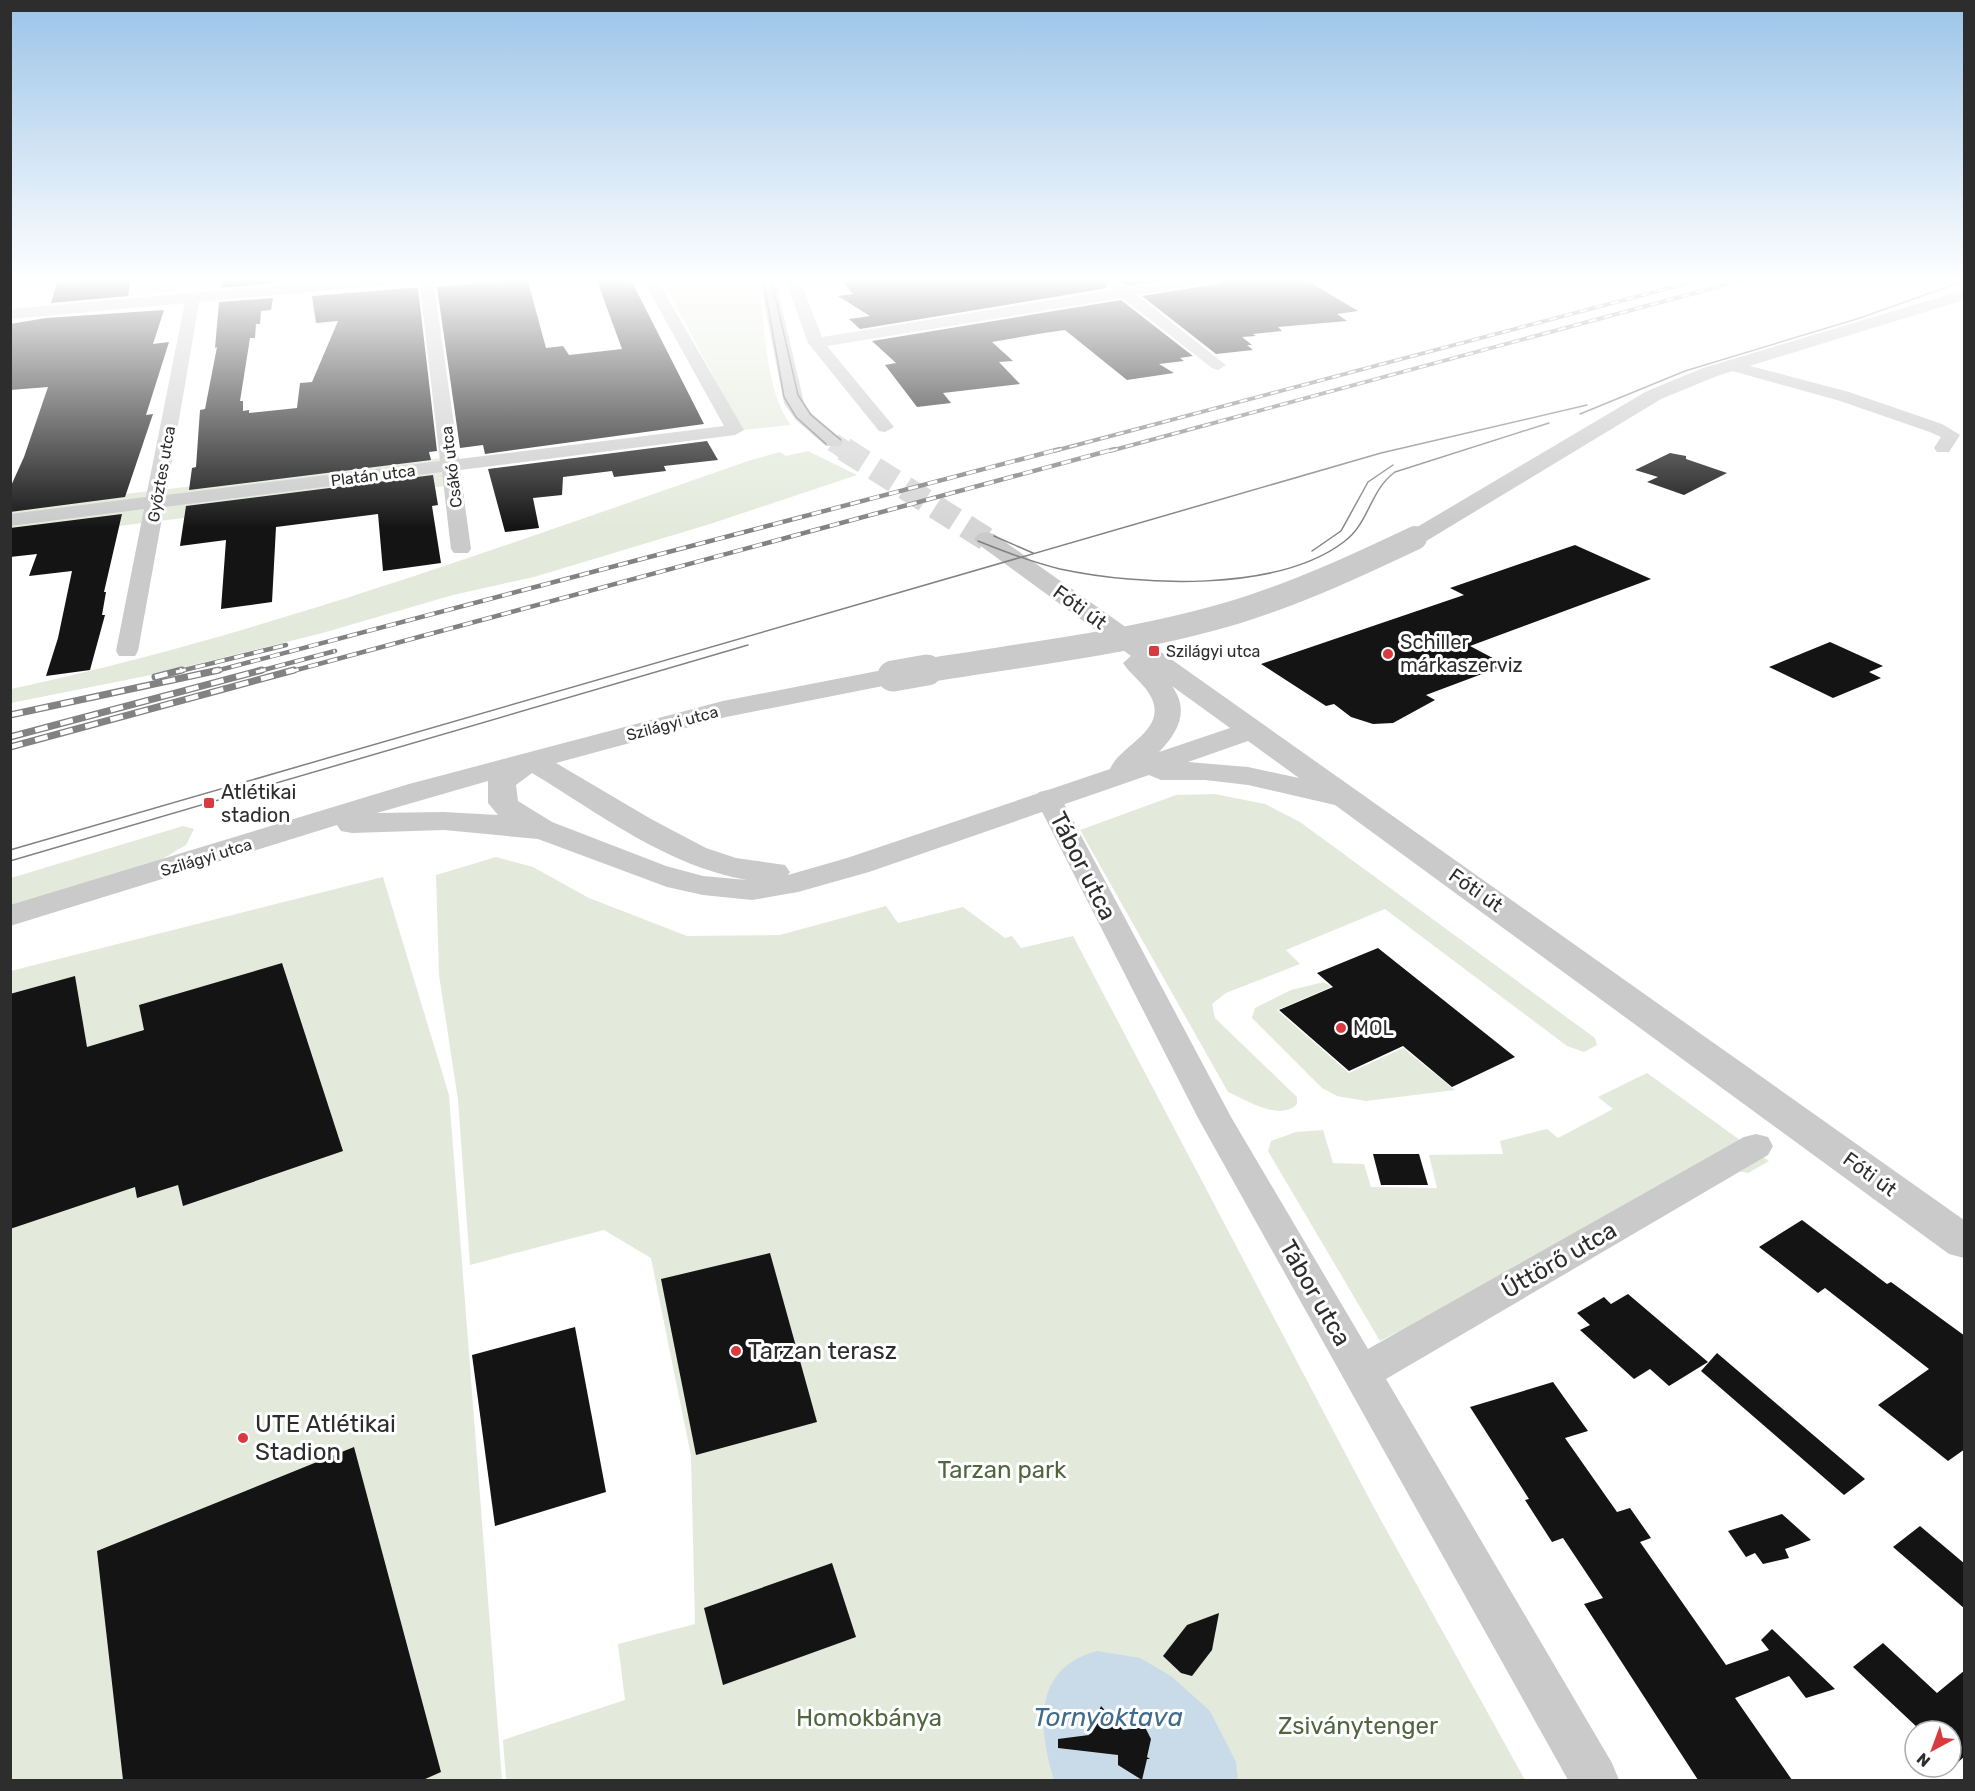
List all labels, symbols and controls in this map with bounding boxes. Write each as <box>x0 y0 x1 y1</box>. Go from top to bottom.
street label: Győztes utca <box>144 424 179 524</box>
street label: Csákó utca <box>437 425 466 509</box>
street label: Platán utca <box>330 461 416 490</box>
street label: Fóti út <box>1049 580 1112 635</box>
place label: Schiller márkaszerviz <box>1400 630 1523 677</box>
place label: Szilágyi utca <box>1166 642 1260 661</box>
marker: Szilágyi utca <box>1147 644 1161 658</box>
marker: Schiller márkaszerviz <box>1381 647 1395 661</box>
street label: Szilágyi utca <box>624 702 720 745</box>
place label: Atlétikai stadion <box>221 780 296 827</box>
marker: Atlétikai stadion <box>202 796 216 810</box>
street label: Tábor utca <box>1044 807 1122 925</box>
street label: Szilágyi utca <box>158 835 254 880</box>
street label: Fóti út <box>1444 863 1508 917</box>
place label: MOL <box>1353 1016 1394 1040</box>
marker: MOL <box>1334 1021 1348 1035</box>
street label: Fóti út <box>1839 1147 1902 1202</box>
street label: Úttörő utca <box>1496 1216 1622 1304</box>
street label: Tábor utca <box>1273 1235 1357 1351</box>
place label: Tarzan terasz <box>748 1337 897 1365</box>
marker: Tarzan terasz <box>729 1344 743 1358</box>
place label: UTE Atlétikai Stadion <box>255 1410 396 1466</box>
marker: UTE Atlétikai Stadion <box>236 1431 250 1445</box>
park label: Tarzan park <box>938 1456 1067 1484</box>
water label: Tornyoktava <box>1033 1702 1183 1733</box>
park label: Homokbánya <box>796 1704 942 1732</box>
park label: Zsiványtenger <box>1278 1712 1438 1740</box>
north arrow <box>1903 1719 1963 1779</box>
text: N <box>1913 1749 1934 1771</box>

